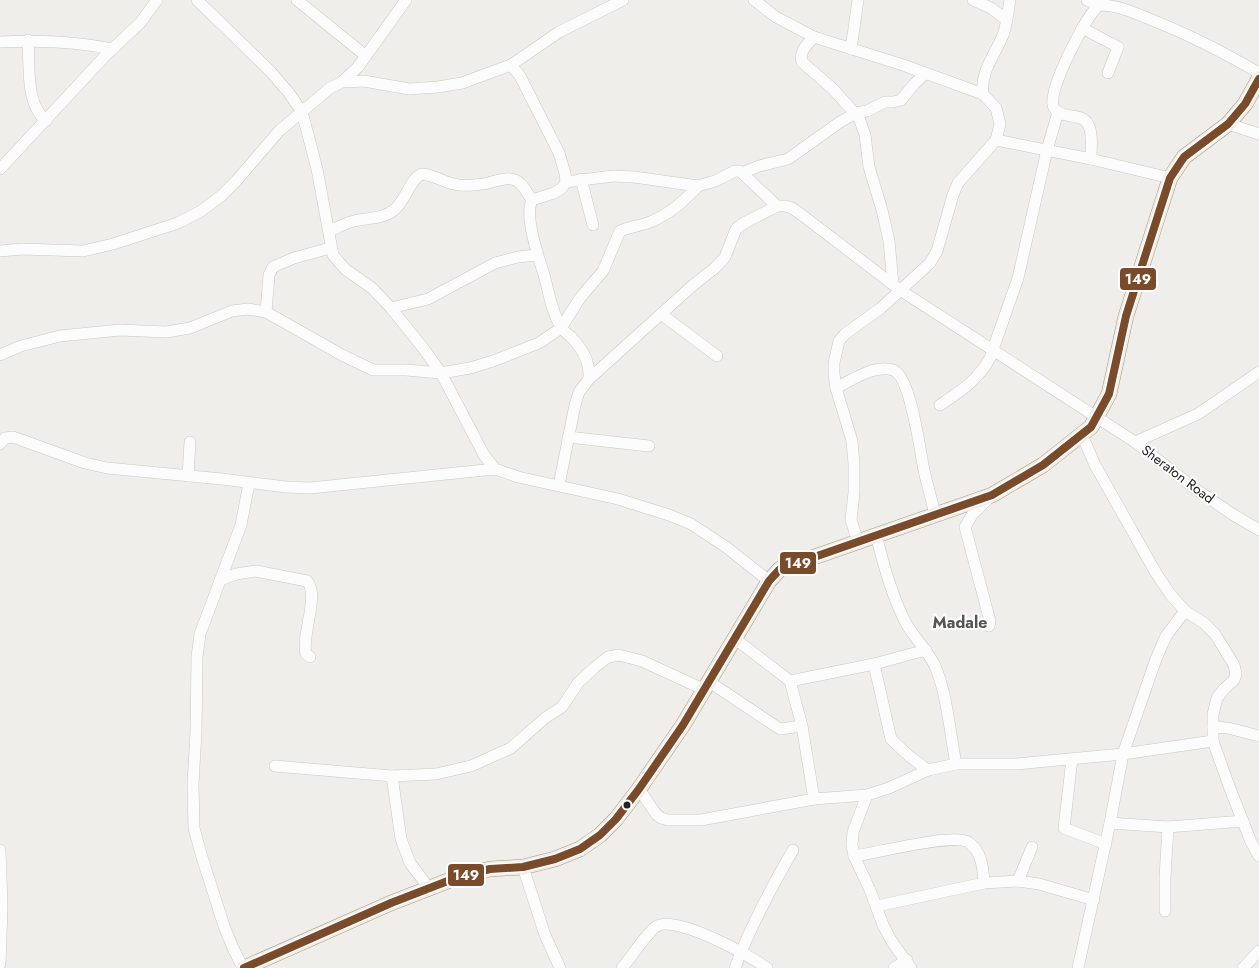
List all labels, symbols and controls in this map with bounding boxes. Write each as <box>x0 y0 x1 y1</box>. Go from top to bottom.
line badge: 149 <box>1119 267 1157 291</box>
text: 149 <box>1125 269 1151 289</box>
street label: Sheraton Road <box>1137 440 1219 508</box>
line badge: 149 <box>779 551 817 575</box>
text: 149 <box>785 553 811 573</box>
district label: Madale <box>933 611 987 634</box>
unlabelled marker <box>622 800 632 810</box>
line badge: 149 <box>447 863 485 887</box>
text: 149 <box>453 865 479 885</box>

